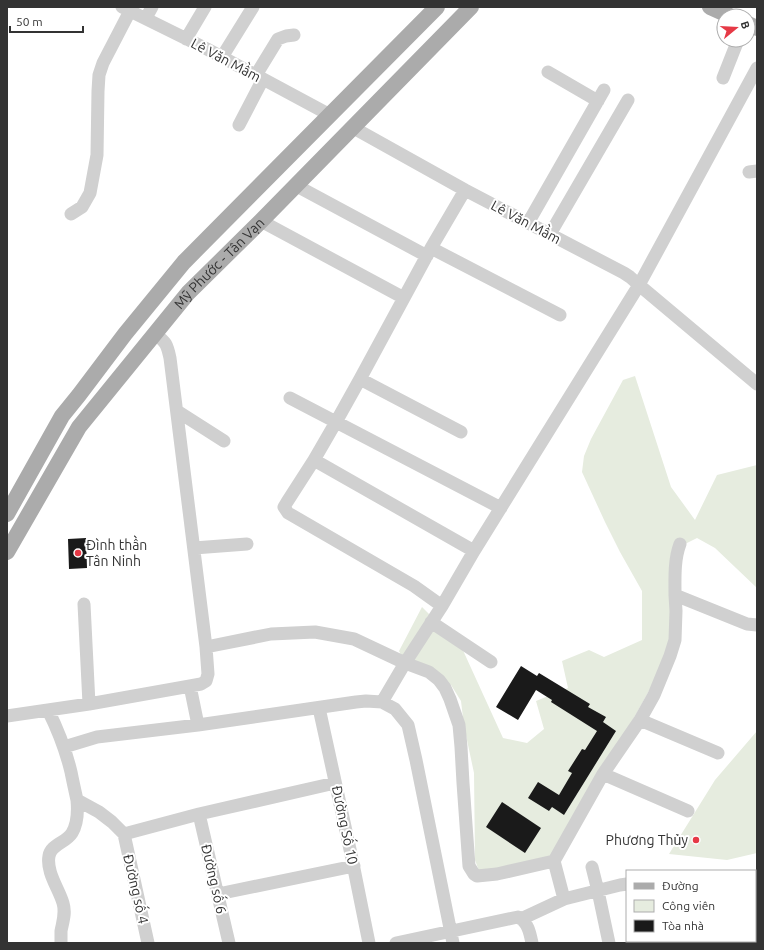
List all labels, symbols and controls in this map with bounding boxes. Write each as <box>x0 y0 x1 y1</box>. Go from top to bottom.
scale bar <box>10 8 83 34</box>
north arrow <box>716 8 756 48</box>
text: 50 m <box>16 15 43 28</box>
text: B <box>739 20 752 30</box>
street label: Lê Văn Mầm <box>188 33 265 85</box>
street label: Lê Văn Mầm <box>488 195 565 247</box>
street label: Mỹ Phước - Tân Vạn <box>171 214 268 312</box>
place label: Đình thần Tân Ninh <box>86 535 147 569</box>
marker: Đình thần Tân Ninh <box>73 548 83 558</box>
street label: Đường Số 10 <box>329 784 364 866</box>
place label: Phương Thủy <box>606 832 688 848</box>
marker: Phương Thủy <box>691 835 701 845</box>
street label: Đường số 6 <box>198 842 232 916</box>
street label: Đường số 4 <box>120 852 154 926</box>
legend <box>626 870 756 942</box>
text: Đường <box>662 879 699 892</box>
text: Công viên <box>662 899 715 912</box>
text: Tòa nhà <box>662 919 704 932</box>

